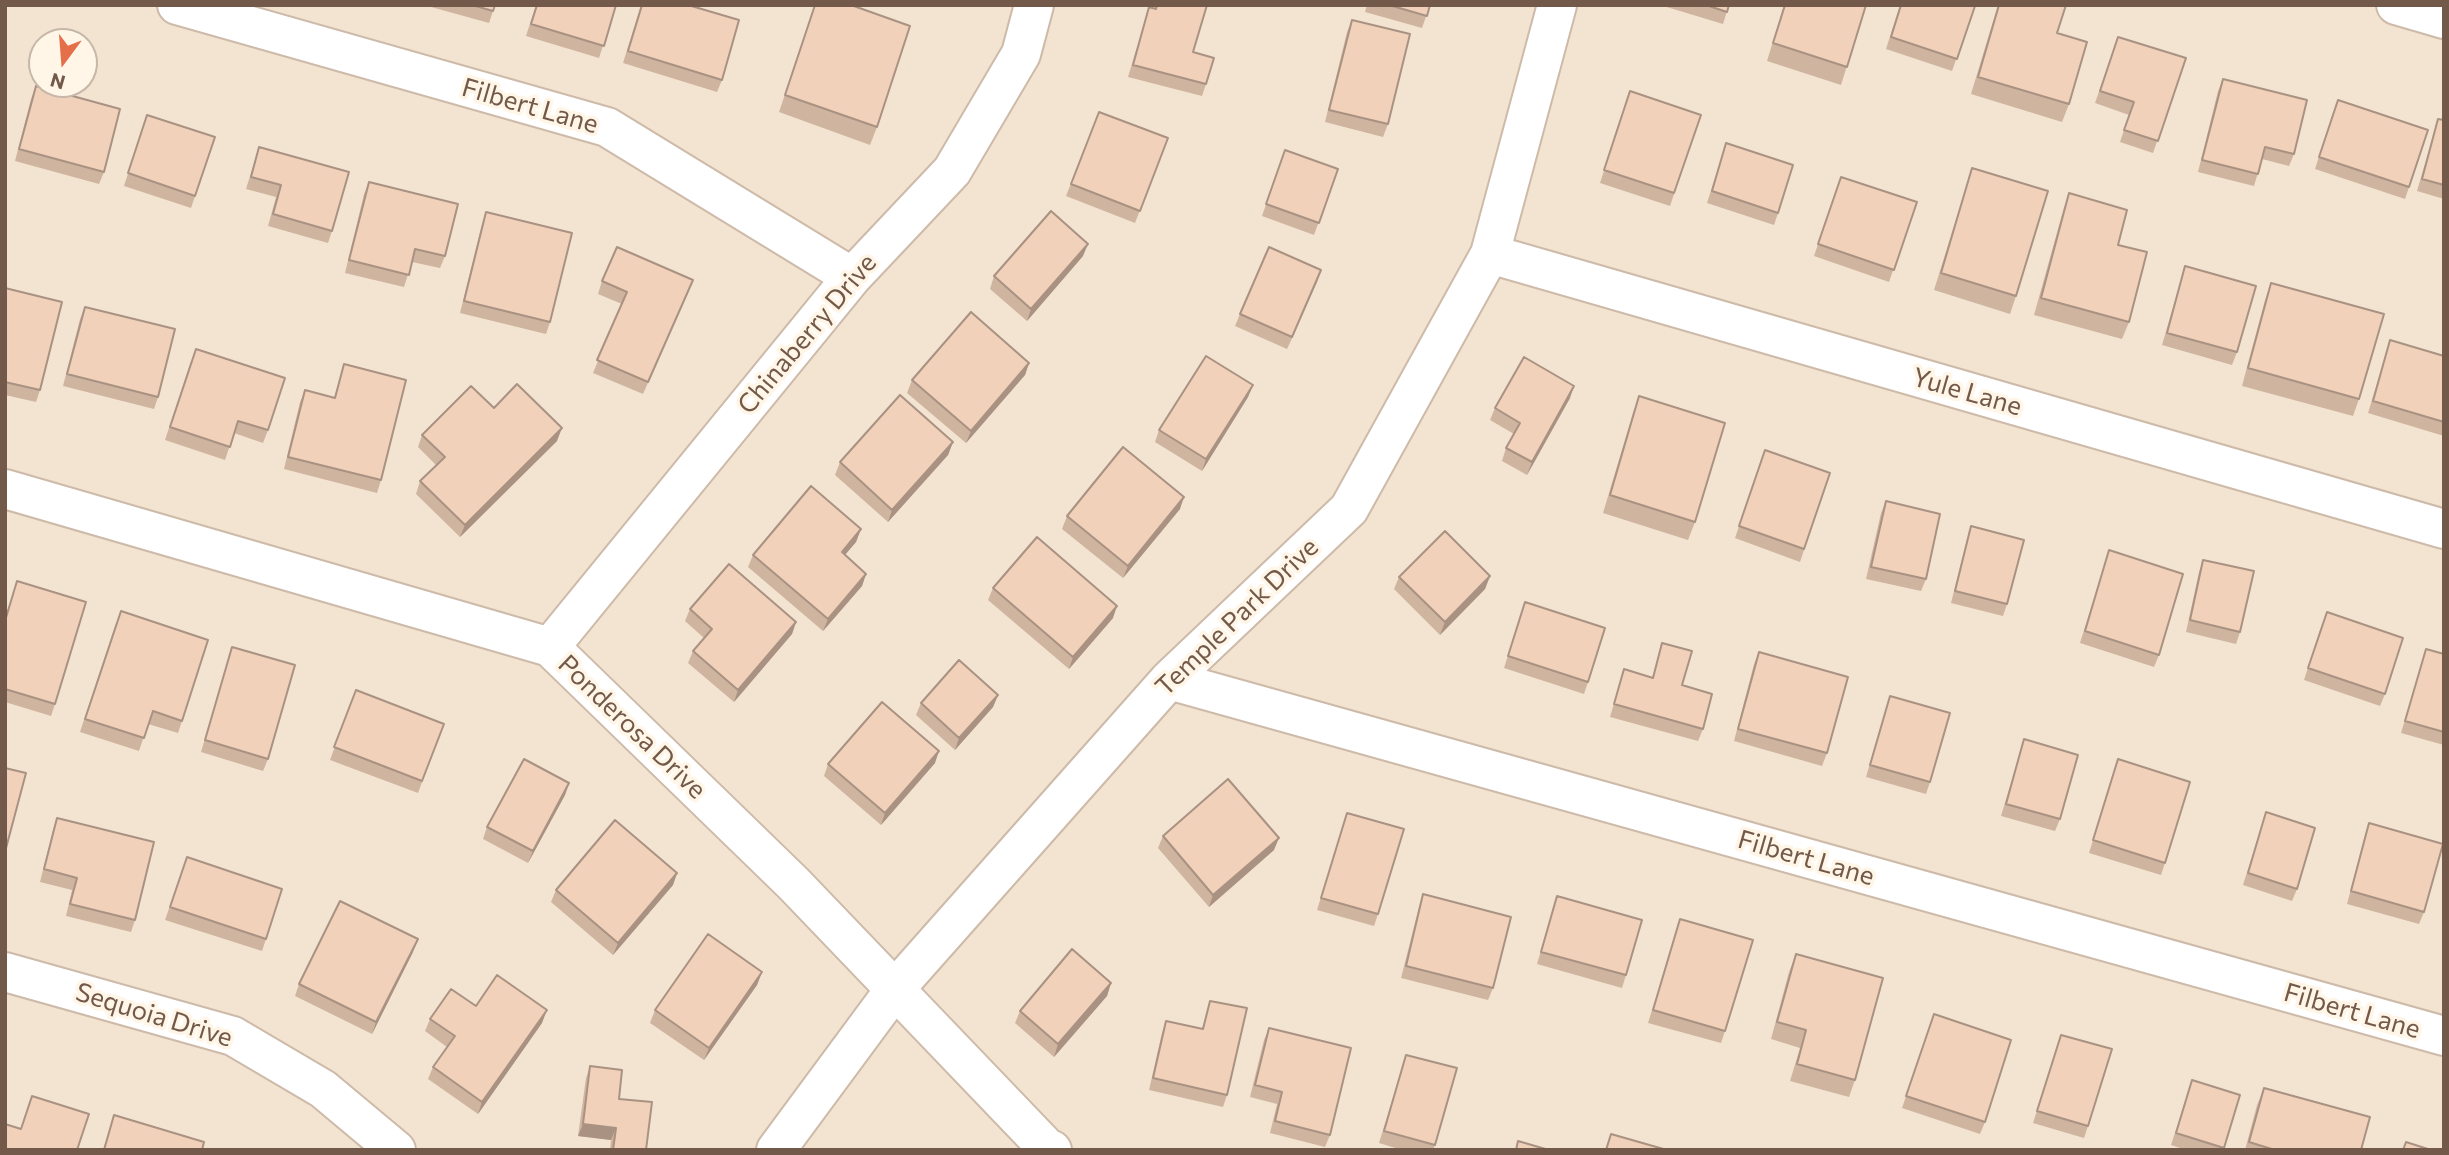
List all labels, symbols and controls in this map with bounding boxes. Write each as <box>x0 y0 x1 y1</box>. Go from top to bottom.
north arrow <box>28 28 98 98</box>
text: N <box>48 69 68 95</box>
street label: Filbert Lane <box>458 72 602 140</box>
street label: Chinaberry Drive <box>731 248 883 420</box>
street label: Yule Lane <box>1909 362 2025 422</box>
street label: Temple Park Drive <box>1149 531 1325 703</box>
street label: Ponderosa Drive <box>552 649 712 805</box>
street label: Filbert Lane <box>1734 824 1878 892</box>
street label: Sequoia Drive <box>72 976 236 1054</box>
street label: Filbert Lane <box>2280 977 2424 1045</box>

